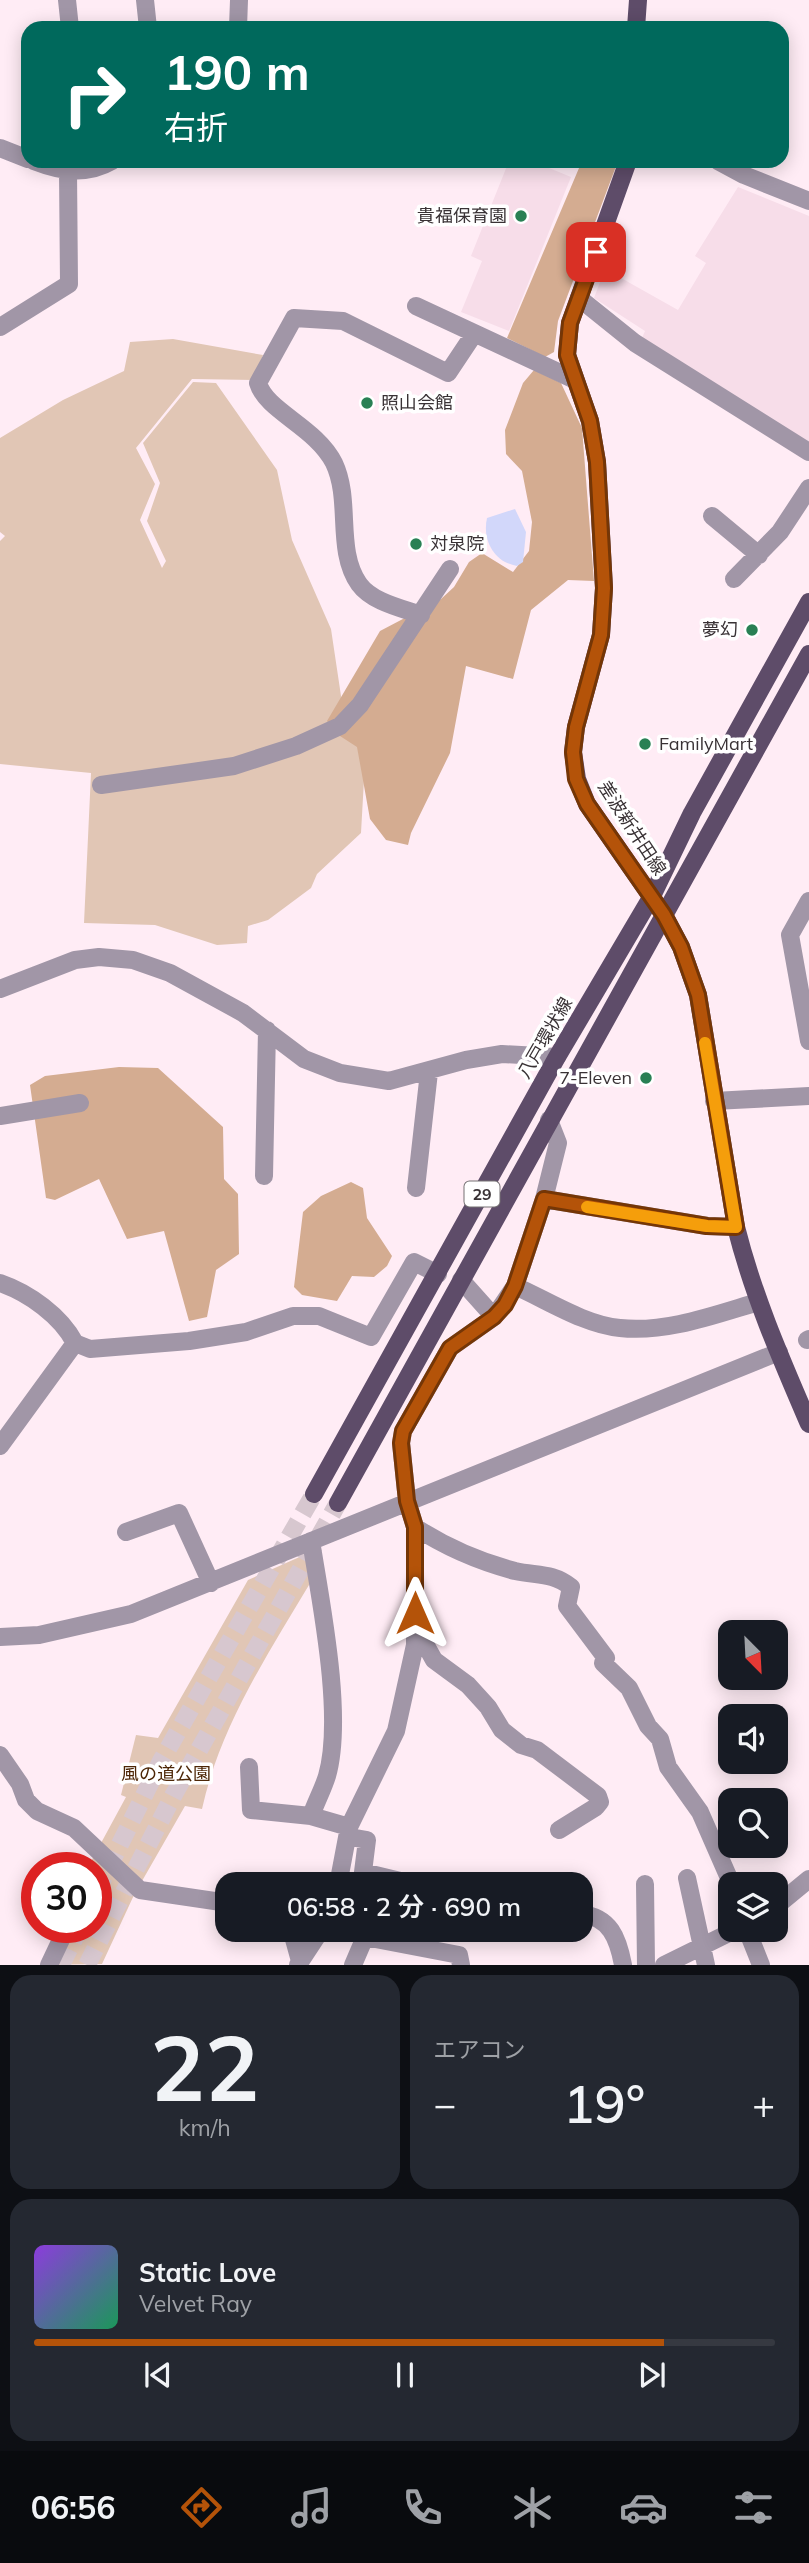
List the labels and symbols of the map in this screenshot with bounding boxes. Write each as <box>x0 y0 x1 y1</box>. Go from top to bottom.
place label: 貴福保育園 <box>417 204 507 227</box>
marker: 貴福保育園 <box>513 208 529 224</box>
pin <box>566 222 626 282</box>
place label: 照山会館 <box>381 391 453 414</box>
marker: 照山会館 <box>359 395 375 411</box>
place label: 対泉院 <box>430 532 484 555</box>
marker: 対泉院 <box>408 536 424 552</box>
place label: 夢幻 <box>702 618 738 641</box>
marker: 夢幻 <box>744 622 760 638</box>
place label: FamilyMart <box>659 732 753 755</box>
marker: FamilyMart <box>637 736 653 752</box>
street label: 差波新井田線 <box>593 776 671 879</box>
street label: 八戸環状線 <box>512 993 577 1082</box>
place label: 7-Eleven <box>559 1066 632 1089</box>
marker: 7-Eleven <box>638 1070 654 1086</box>
road number: 29 <box>464 1182 500 1206</box>
position arrow <box>378 1576 452 1650</box>
north arrow <box>718 1620 788 1690</box>
park label: 風の道公園 <box>121 1762 211 1785</box>
speed limit sign: 30 <box>21 1852 112 1943</box>

